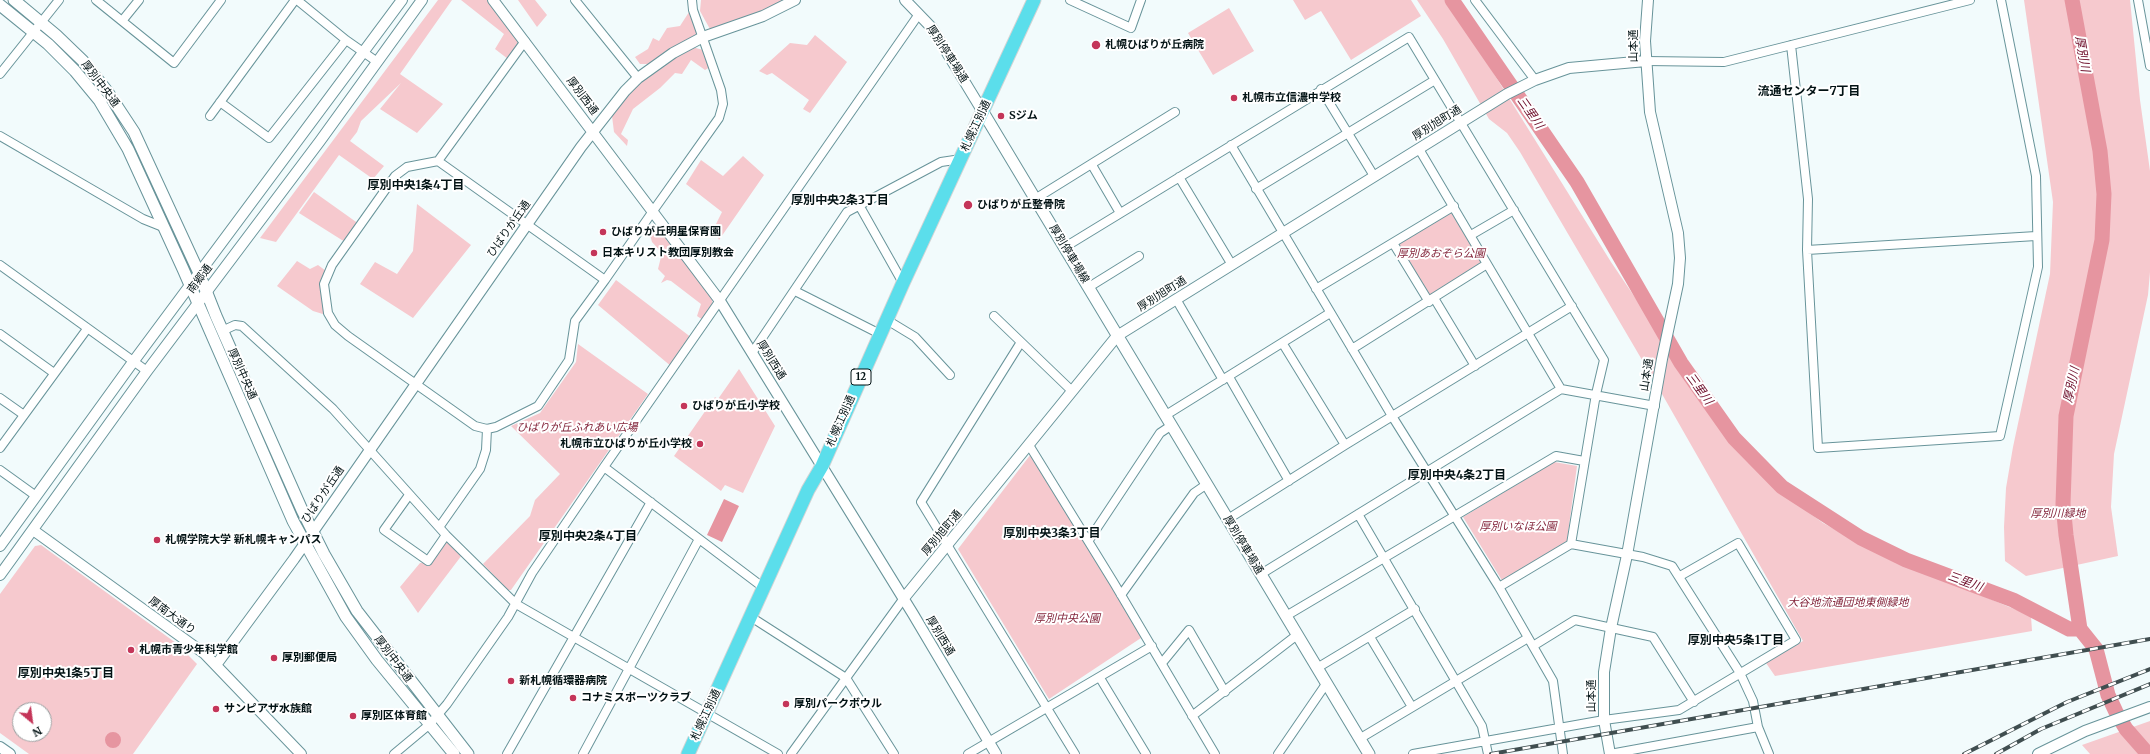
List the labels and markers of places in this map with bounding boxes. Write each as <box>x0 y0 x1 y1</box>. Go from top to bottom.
place label: 札幌ひばりが丘病院 <box>1105 38 1204 52</box>
marker: 札幌ひばりが丘病院 <box>1090 39 1102 51</box>
place label: 札幌市立信濃中学校 <box>1242 91 1341 105</box>
marker: 札幌市立信濃中学校 <box>1229 93 1239 103</box>
place label: Sジム <box>1009 109 1038 123</box>
marker: Sジム <box>996 111 1006 121</box>
place label: ひばりが丘整骨院 <box>977 198 1065 212</box>
marker: ひばりが丘整骨院 <box>962 199 974 211</box>
place label: ひばりが丘明星保育園 <box>611 225 721 239</box>
marker: ひばりが丘明星保育園 <box>598 227 608 237</box>
place label: 日本キリスト教団厚別教会 <box>602 246 734 260</box>
marker: 日本キリスト教団厚別教会 <box>589 248 599 258</box>
place label: ひばりが丘小学校 <box>692 399 780 413</box>
marker: ひばりが丘小学校 <box>679 401 689 411</box>
place label: 札幌市立ひばりが丘小学校 <box>560 437 692 451</box>
marker: 札幌市立ひばりが丘小学校 <box>695 439 705 449</box>
place label: 札幌学院大学 新札幌キャンパス <box>165 533 322 547</box>
marker: 札幌学院大学 新札幌キャンパス <box>152 535 162 545</box>
place label: 札幌市青少年科学館 <box>139 643 238 657</box>
marker: 札幌市青少年科学館 <box>126 645 136 655</box>
place label: 厚別郵便局 <box>282 651 337 665</box>
marker: 厚別郵便局 <box>269 653 279 663</box>
place label: 新札幌循環器病院 <box>519 674 607 688</box>
marker: 新札幌循環器病院 <box>506 676 516 686</box>
place label: コナミスポーツクラブ <box>581 691 691 705</box>
marker: コナミスポーツクラブ <box>568 693 578 703</box>
place label: 厚別パークボウル <box>794 697 882 711</box>
marker: 厚別パークボウル <box>781 699 791 709</box>
place label: サンピアザ水族館 <box>224 702 312 716</box>
marker: サンピアザ水族館 <box>211 704 221 714</box>
place label: 厚別区体育館 <box>361 709 427 723</box>
marker: 厚別区体育館 <box>348 711 358 721</box>

